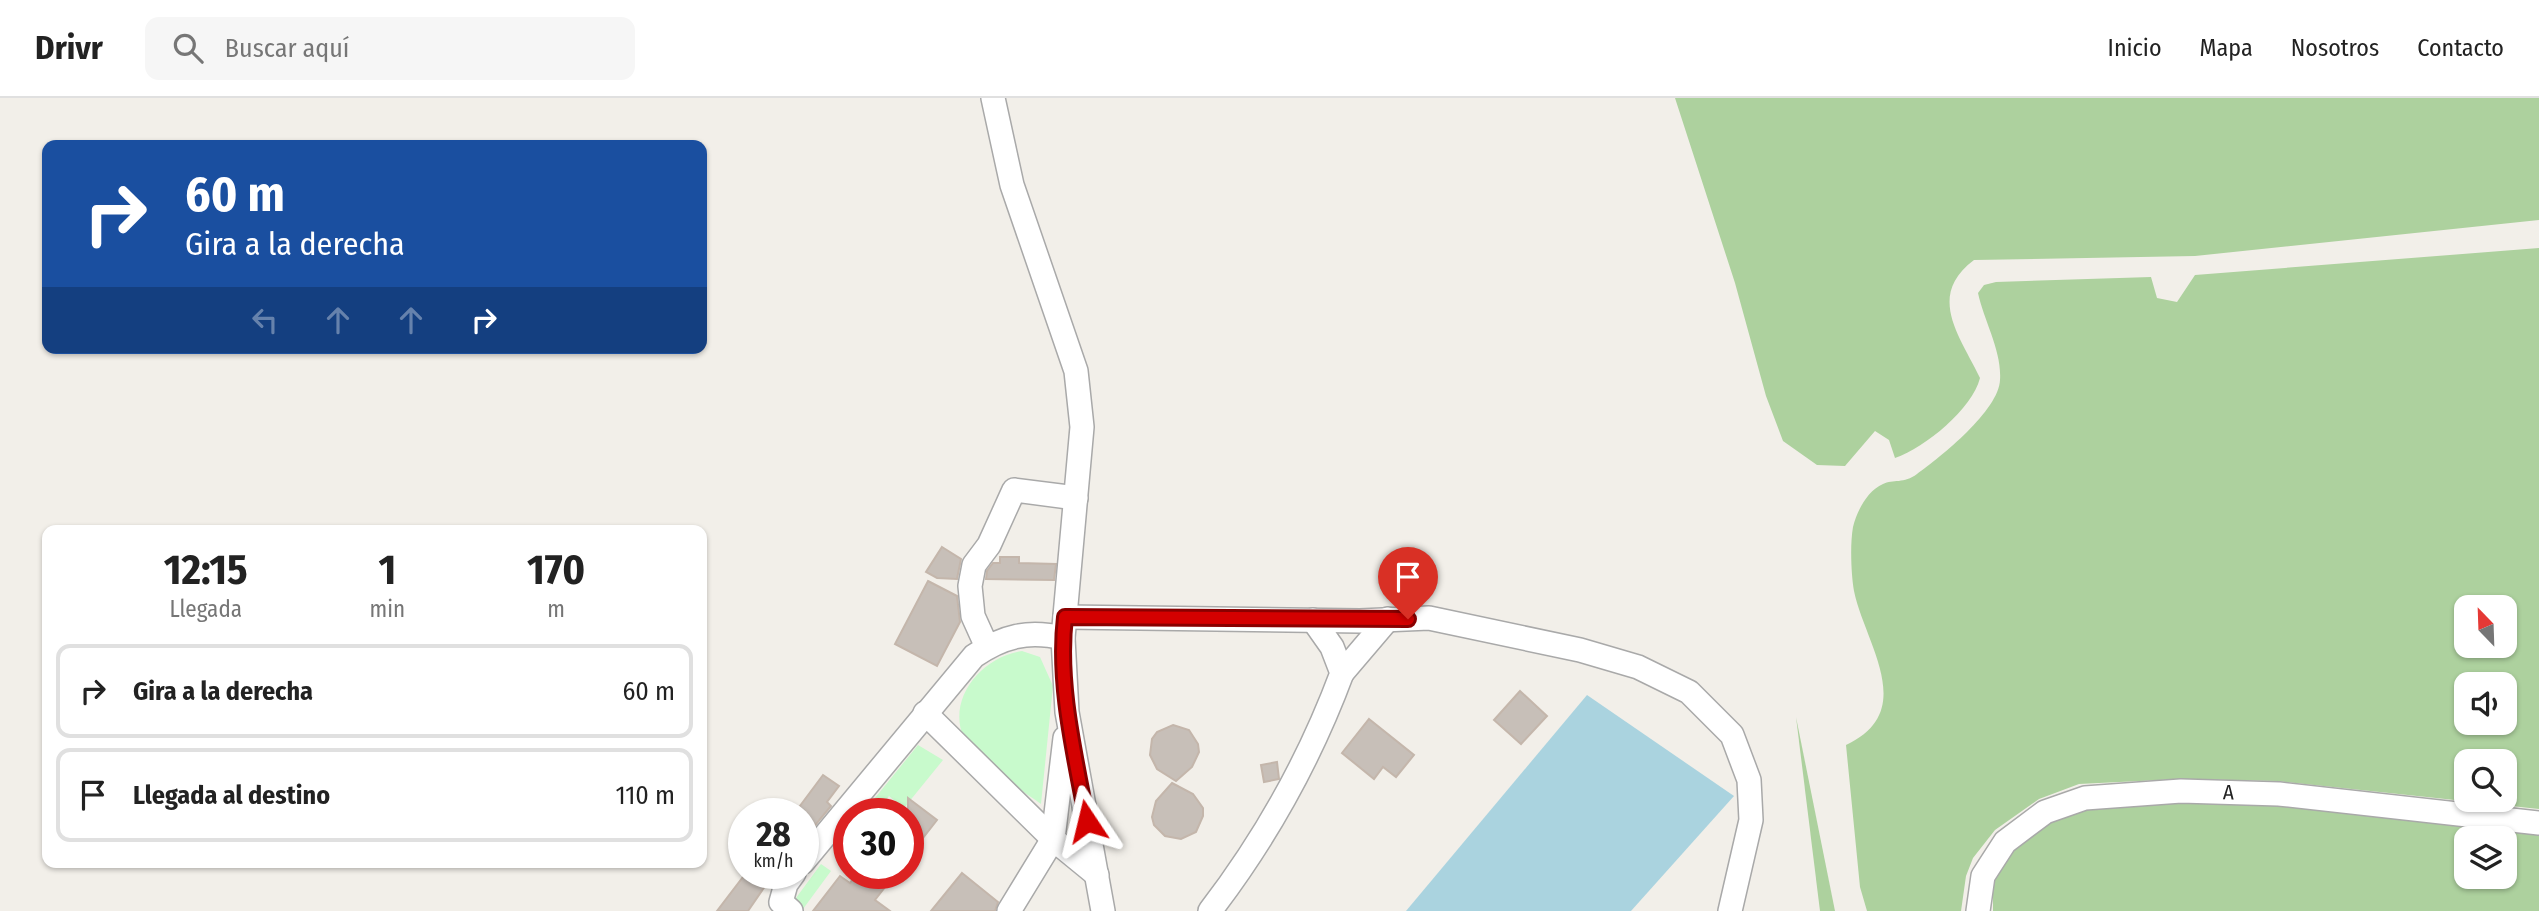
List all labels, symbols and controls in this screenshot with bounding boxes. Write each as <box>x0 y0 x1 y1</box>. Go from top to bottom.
search box <box>145 17 635 80</box>
text: Drivr <box>35 28 103 68</box>
icon: search <box>169 29 207 67</box>
text: Buscar aquí <box>225 33 349 64</box>
text: Inicio <box>2108 34 2162 62</box>
text: Mapa <box>2200 34 2253 62</box>
text: Nosotros <box>2291 34 2379 62</box>
text: Contacto <box>2417 34 2504 62</box>
text: 60 m <box>185 165 285 224</box>
icon: right <box>70 168 161 259</box>
text: Gira a la derecha <box>185 225 405 263</box>
icon: left <box>246 301 284 339</box>
icon: ahead <box>319 301 357 339</box>
icon: ahead <box>392 301 430 339</box>
icon: right <box>465 301 503 339</box>
text: 12:15 <box>164 545 248 595</box>
text: 1 <box>378 545 396 595</box>
text: 170 <box>527 545 585 595</box>
pin <box>1378 547 1438 619</box>
icon: arrive <box>1389 558 1427 596</box>
text: Llegada <box>170 595 242 623</box>
text: min <box>369 595 405 623</box>
text: m <box>547 595 565 623</box>
north arrow <box>2454 595 2516 658</box>
map controls <box>2454 595 2517 889</box>
icon: right <box>74 672 112 710</box>
button: sound <box>2454 672 2517 735</box>
text: Gira a la derecha <box>133 676 313 707</box>
text: 60 m <box>622 676 675 707</box>
button: search <box>2454 749 2517 812</box>
icon: arrive <box>74 776 112 814</box>
street label: A <box>2223 779 2234 806</box>
text: Llegada al destino <box>133 780 330 811</box>
text: 110 m <box>615 780 675 811</box>
position arrow <box>1050 784 1124 858</box>
speed limit sign: 30 <box>833 798 924 889</box>
text: 28 <box>756 813 791 855</box>
button: layers <box>2454 826 2517 889</box>
text: km/h <box>753 850 794 872</box>

